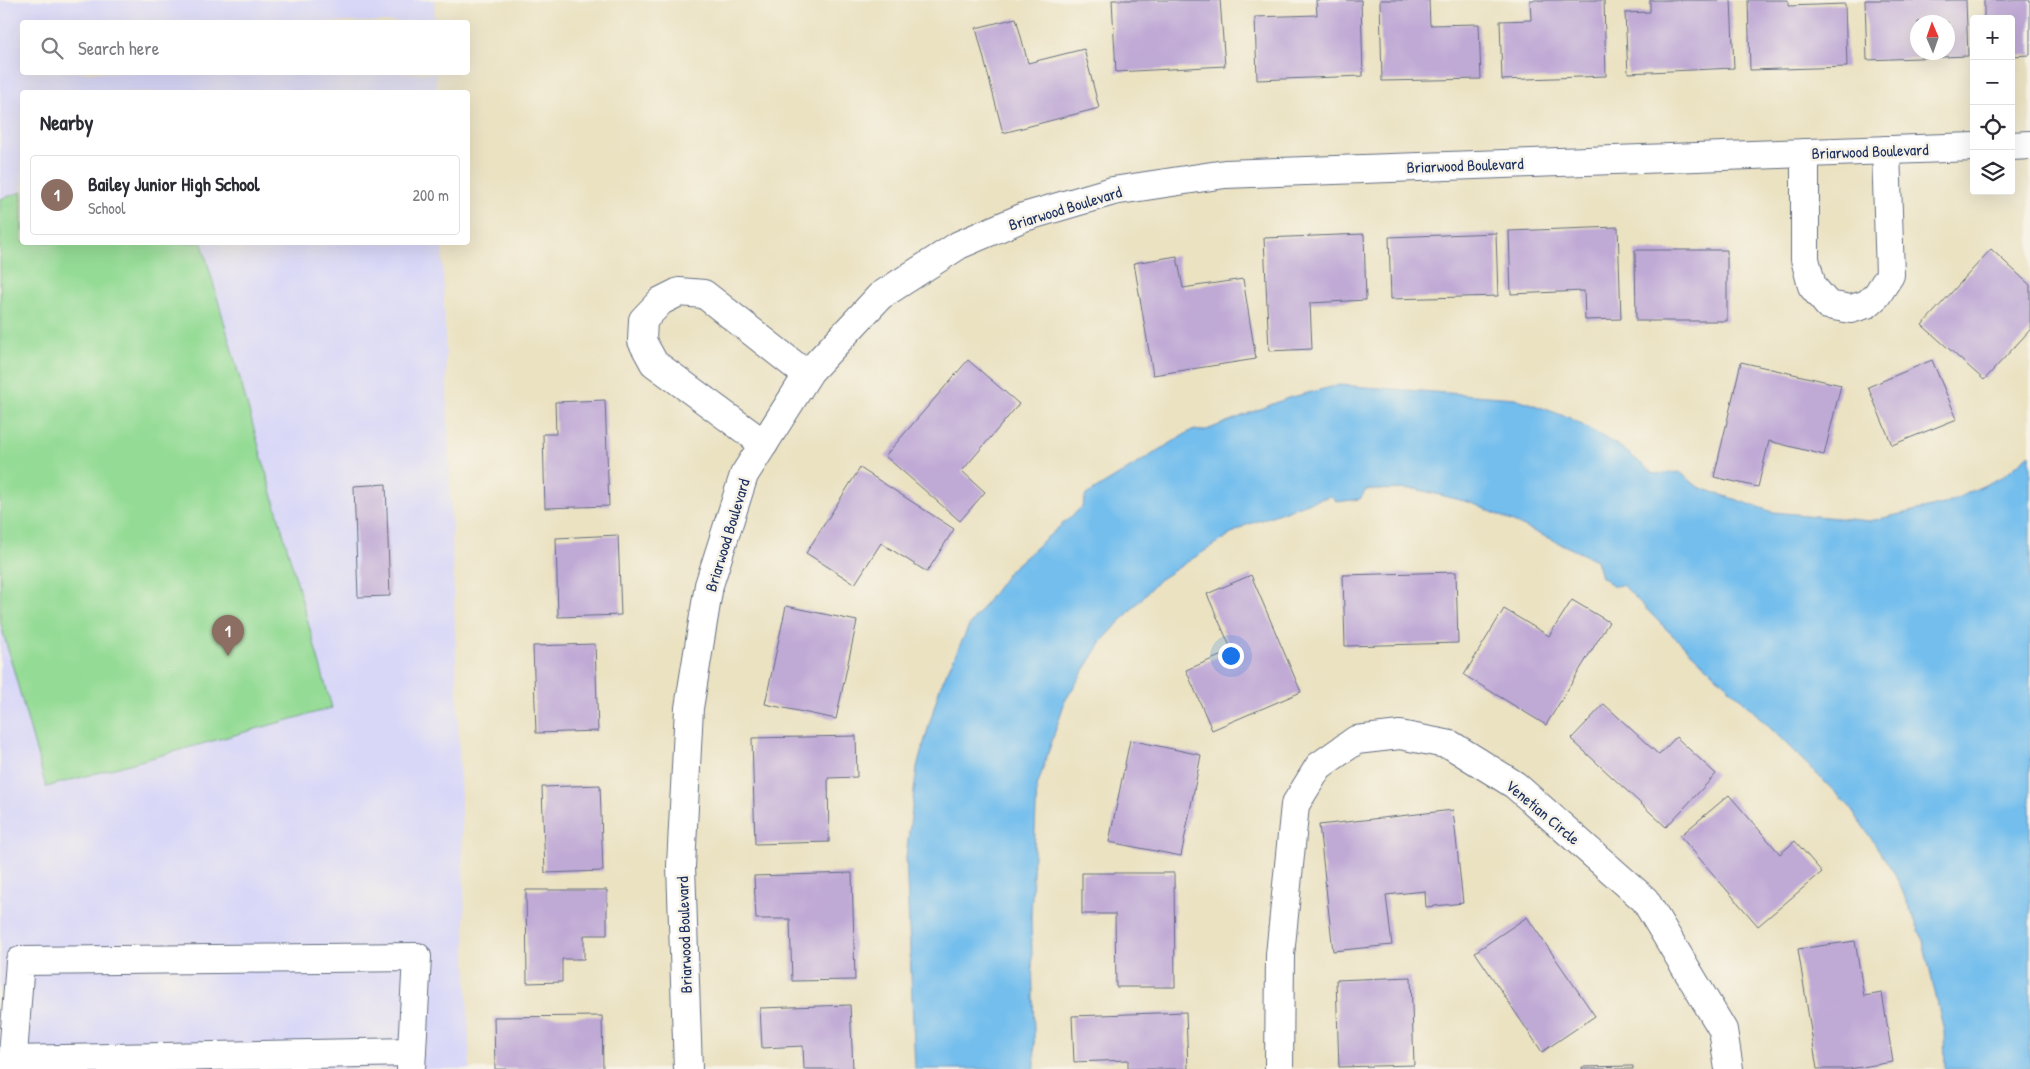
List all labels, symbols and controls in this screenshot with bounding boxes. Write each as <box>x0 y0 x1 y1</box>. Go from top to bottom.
north arrow <box>1910 15 1955 60</box>
map controls <box>1970 15 2015 195</box>
button: + <box>1970 15 2015 60</box>
search box <box>20 20 470 75</box>
icon: search <box>38 34 66 62</box>
text: Search here <box>78 35 159 61</box>
button: − <box>1970 60 2015 105</box>
button: locate <box>1970 105 2015 150</box>
text: Nearby <box>40 108 93 137</box>
street label: Briarwood Boulevard <box>1811 138 1929 164</box>
button: layers <box>1970 150 2015 195</box>
street label: Briarwood Boulevard <box>1406 152 1524 178</box>
text: Bailey Junior High School <box>88 171 260 197</box>
street label: Briarwood Boulevard <box>1006 180 1124 236</box>
text: 1 <box>54 184 60 206</box>
text: 200 m <box>413 184 449 206</box>
text: School <box>88 197 125 219</box>
street label: Briarwood Boulevard <box>699 476 755 594</box>
pin: 1 <box>212 615 244 656</box>
your location <box>1218 643 1244 669</box>
street label: Venetian Circle <box>1501 774 1585 850</box>
street label: Briarwood Boulevard <box>671 876 697 994</box>

